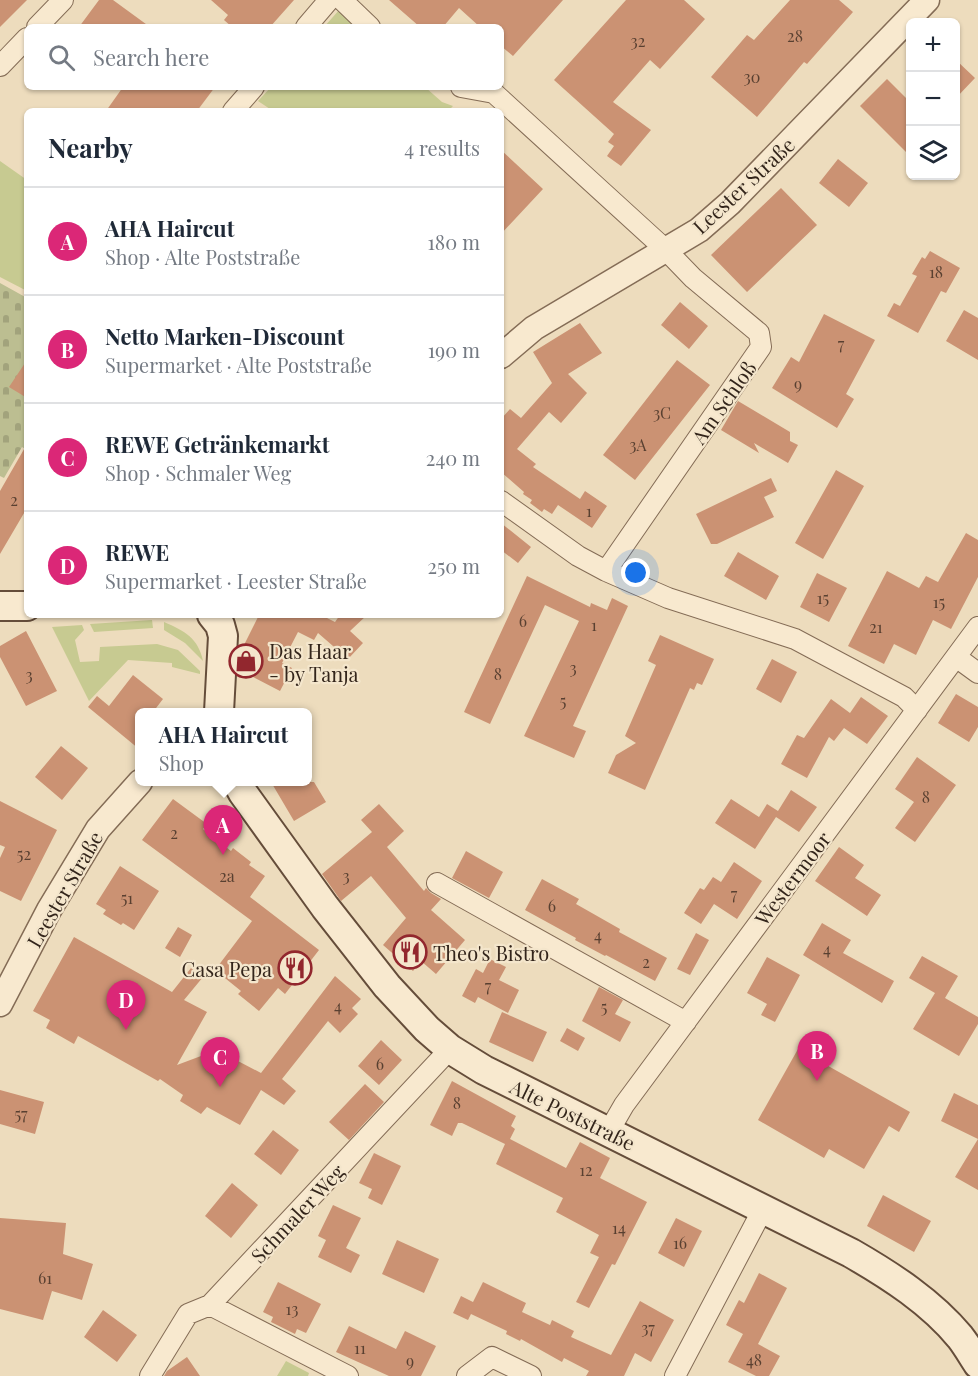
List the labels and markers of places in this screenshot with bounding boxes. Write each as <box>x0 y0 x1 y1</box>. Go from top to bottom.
place label: Das Haar - by Tanja <box>269 637 358 687</box>
shop icon: Das Haar - by Tanja <box>228 643 264 679</box>
pin: A <box>204 806 242 855</box>
restaurant icon: Theo's Bistro <box>392 934 428 970</box>
place label: Theo's Bistro <box>433 939 549 966</box>
restaurant icon: Casa Pepa <box>277 950 313 986</box>
place label: Casa Pepa <box>181 955 272 982</box>
pin: D <box>106 980 146 1030</box>
pin: B <box>798 1032 836 1081</box>
pin: C <box>200 1038 240 1087</box>

